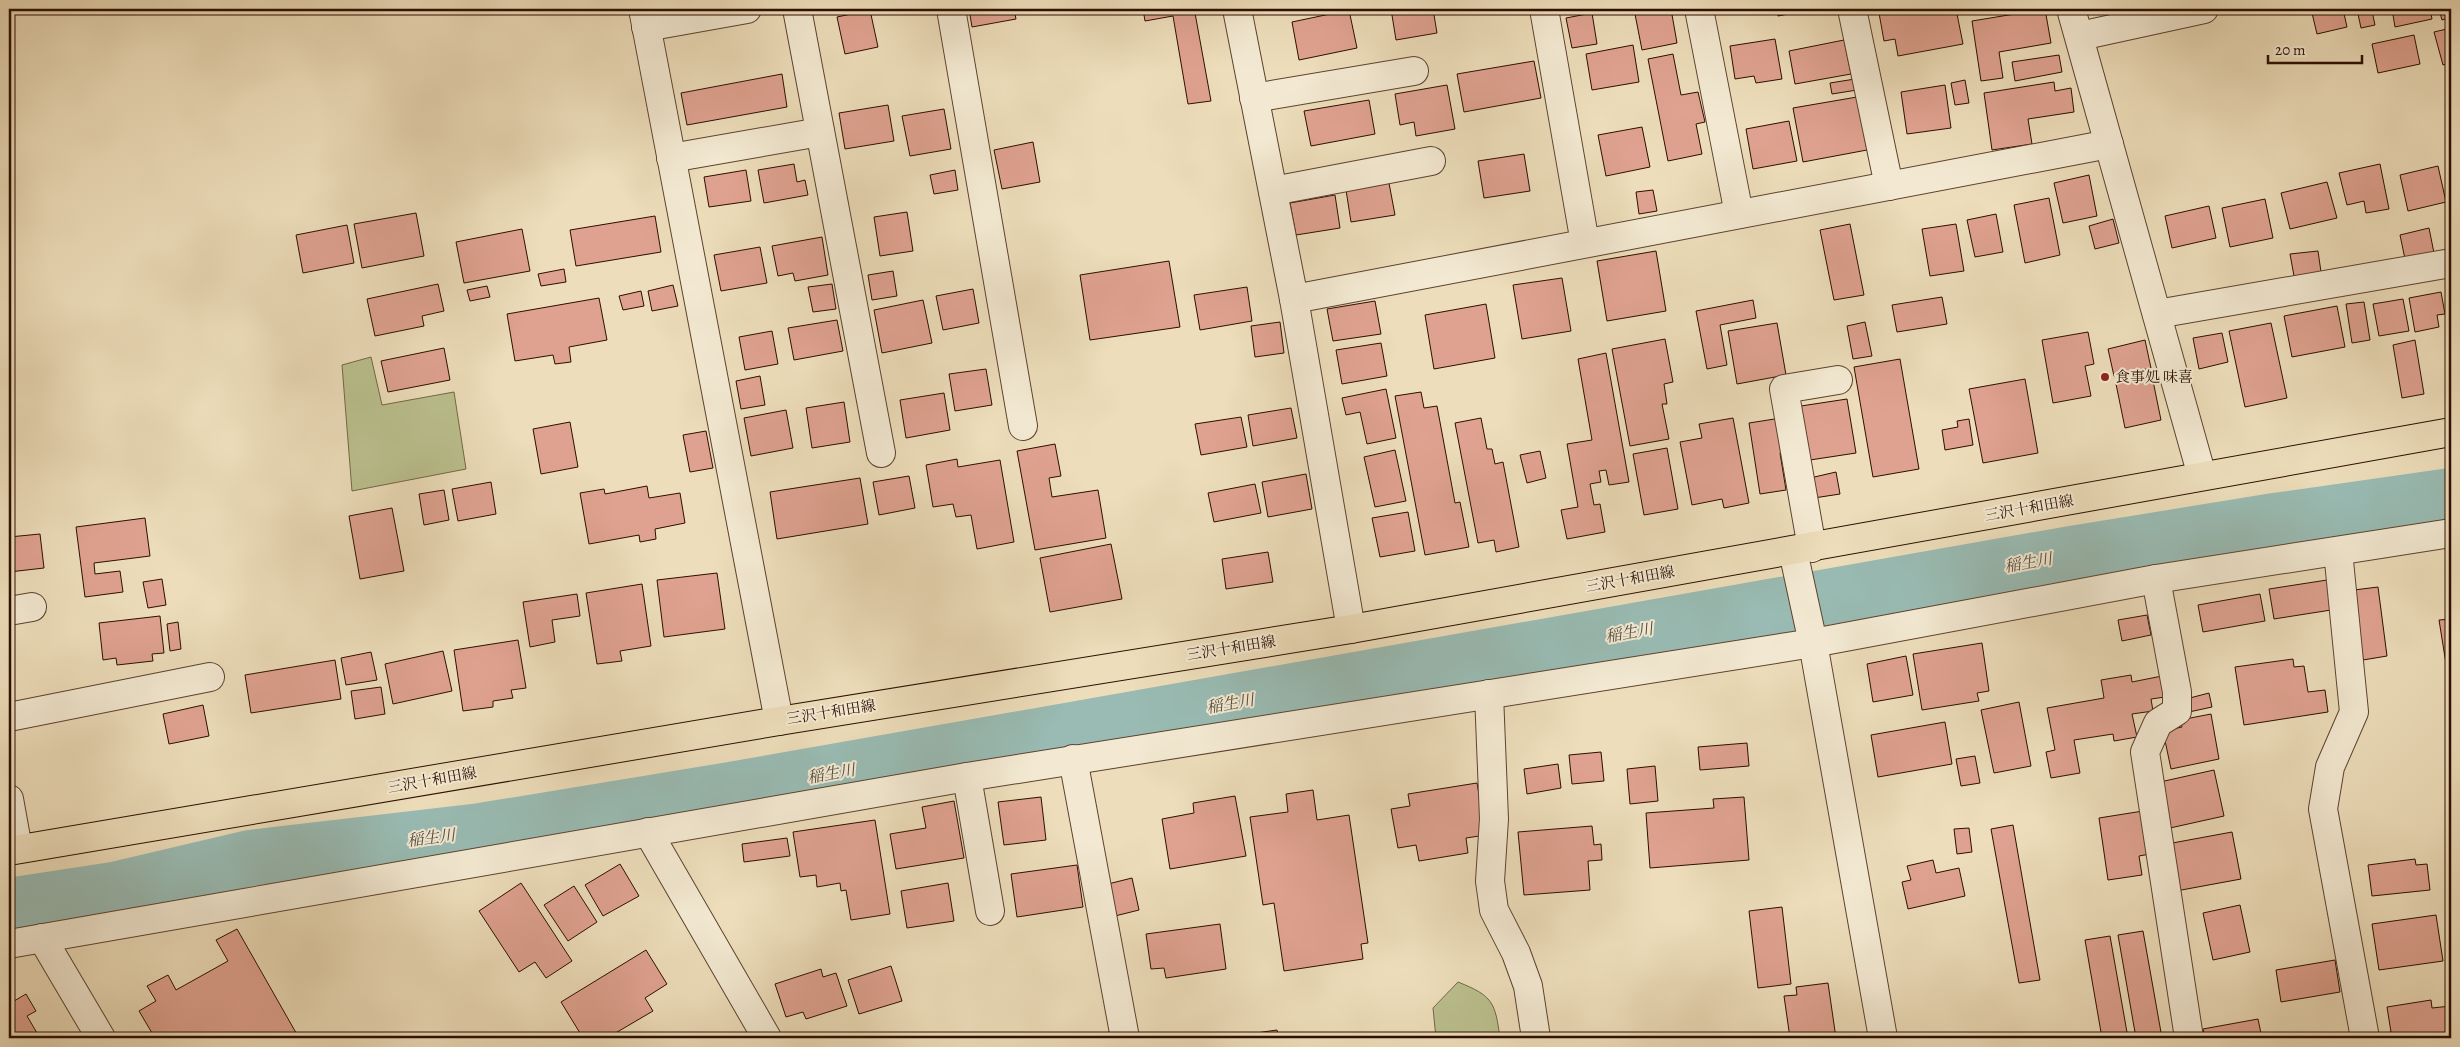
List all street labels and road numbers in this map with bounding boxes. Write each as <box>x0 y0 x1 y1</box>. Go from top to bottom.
street label: 三沢十和田線 <box>1983 490 2075 526</box>
street label: 三沢十和田線 <box>1584 561 1676 597</box>
street label: 三沢十和田線 <box>1185 631 1277 665</box>
street label: 三沢十和田線 <box>785 695 877 729</box>
street label: 三沢十和田線 <box>386 762 478 798</box>

